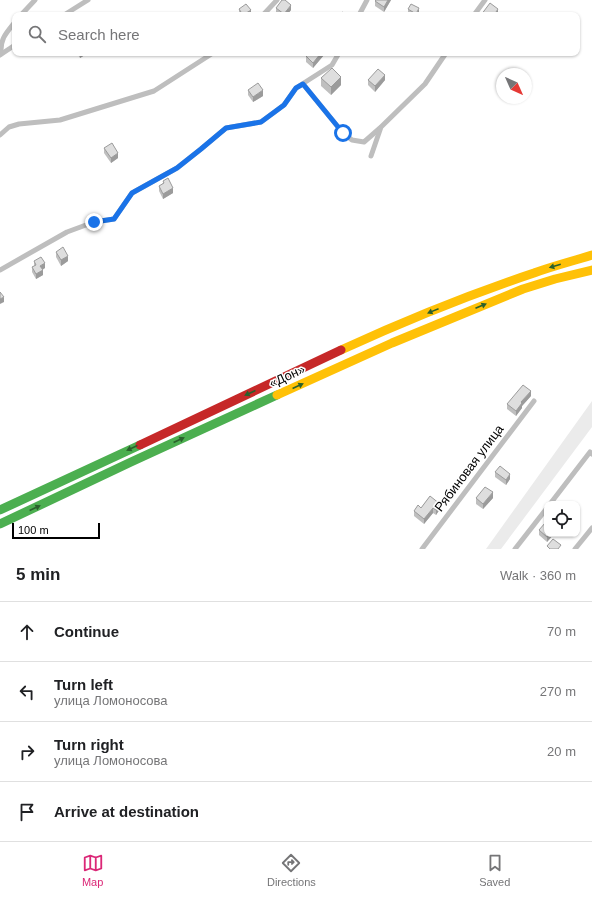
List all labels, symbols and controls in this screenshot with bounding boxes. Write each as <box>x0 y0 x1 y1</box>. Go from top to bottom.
search box <box>12 12 580 56</box>
icon: search <box>26 23 48 45</box>
text: Search here <box>58 26 140 43</box>
north arrow <box>496 68 532 104</box>
route start <box>334 124 352 142</box>
route end <box>85 213 103 231</box>
one-way arrow <box>548 263 560 269</box>
one-way arrow <box>475 302 487 308</box>
one-way arrow <box>427 308 438 314</box>
street label: «Дон» <box>267 361 307 391</box>
one-way arrow <box>292 383 303 389</box>
one-way arrow <box>245 390 256 396</box>
street label: Рябиновая улица <box>431 421 507 514</box>
one-way arrow <box>174 437 185 443</box>
one-way arrow <box>127 445 138 451</box>
map controls <box>544 501 580 537</box>
button: locate <box>544 501 580 537</box>
one-way arrow <box>30 505 41 511</box>
scale bar <box>12 521 100 540</box>
text: 100 m <box>18 524 49 536</box>
text: 5 min <box>16 565 60 584</box>
text: Walk · 360 m <box>500 568 576 583</box>
icon: ahead <box>16 621 38 643</box>
text: Continue <box>54 623 119 640</box>
text: 70 m <box>547 624 576 639</box>
text: Turn left <box>54 676 113 693</box>
icon: left <box>16 681 38 703</box>
text: 270 m <box>540 684 576 699</box>
text: улица Ломоносова <box>54 693 168 708</box>
text: Turn right <box>54 736 124 753</box>
icon: right <box>16 741 38 763</box>
text: 20 m <box>547 744 576 759</box>
text: улица Ломоносова <box>54 753 168 768</box>
icon: arrive <box>16 801 38 823</box>
text: Arrive at destination <box>54 803 199 820</box>
tab: Map <box>82 852 104 888</box>
tab: Directions <box>267 852 316 888</box>
tab: Saved <box>479 852 510 888</box>

